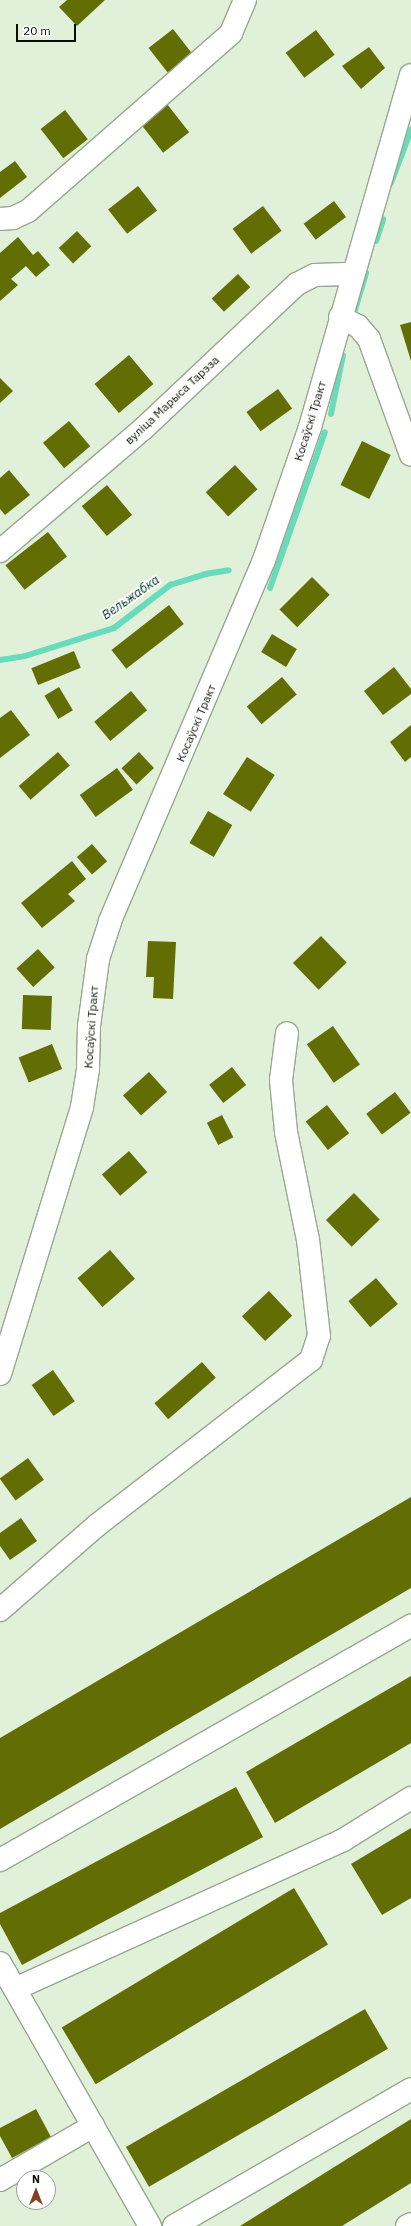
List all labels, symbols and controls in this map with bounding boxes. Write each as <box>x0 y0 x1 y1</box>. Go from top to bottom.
scale bar <box>18 16 78 42</box>
text: 20 m <box>23 23 51 38</box>
street label: вуліца Марыса Тарэза <box>122 353 222 447</box>
street label: Косаўскі Тракт <box>291 379 329 463</box>
water label: Вельжабка <box>99 572 163 624</box>
street label: Косаўскі Тракт <box>173 682 219 764</box>
street label: Косаўскі Тракт <box>81 985 101 1069</box>
north arrow <box>16 2170 56 2210</box>
text: N <box>32 2172 40 2186</box>

